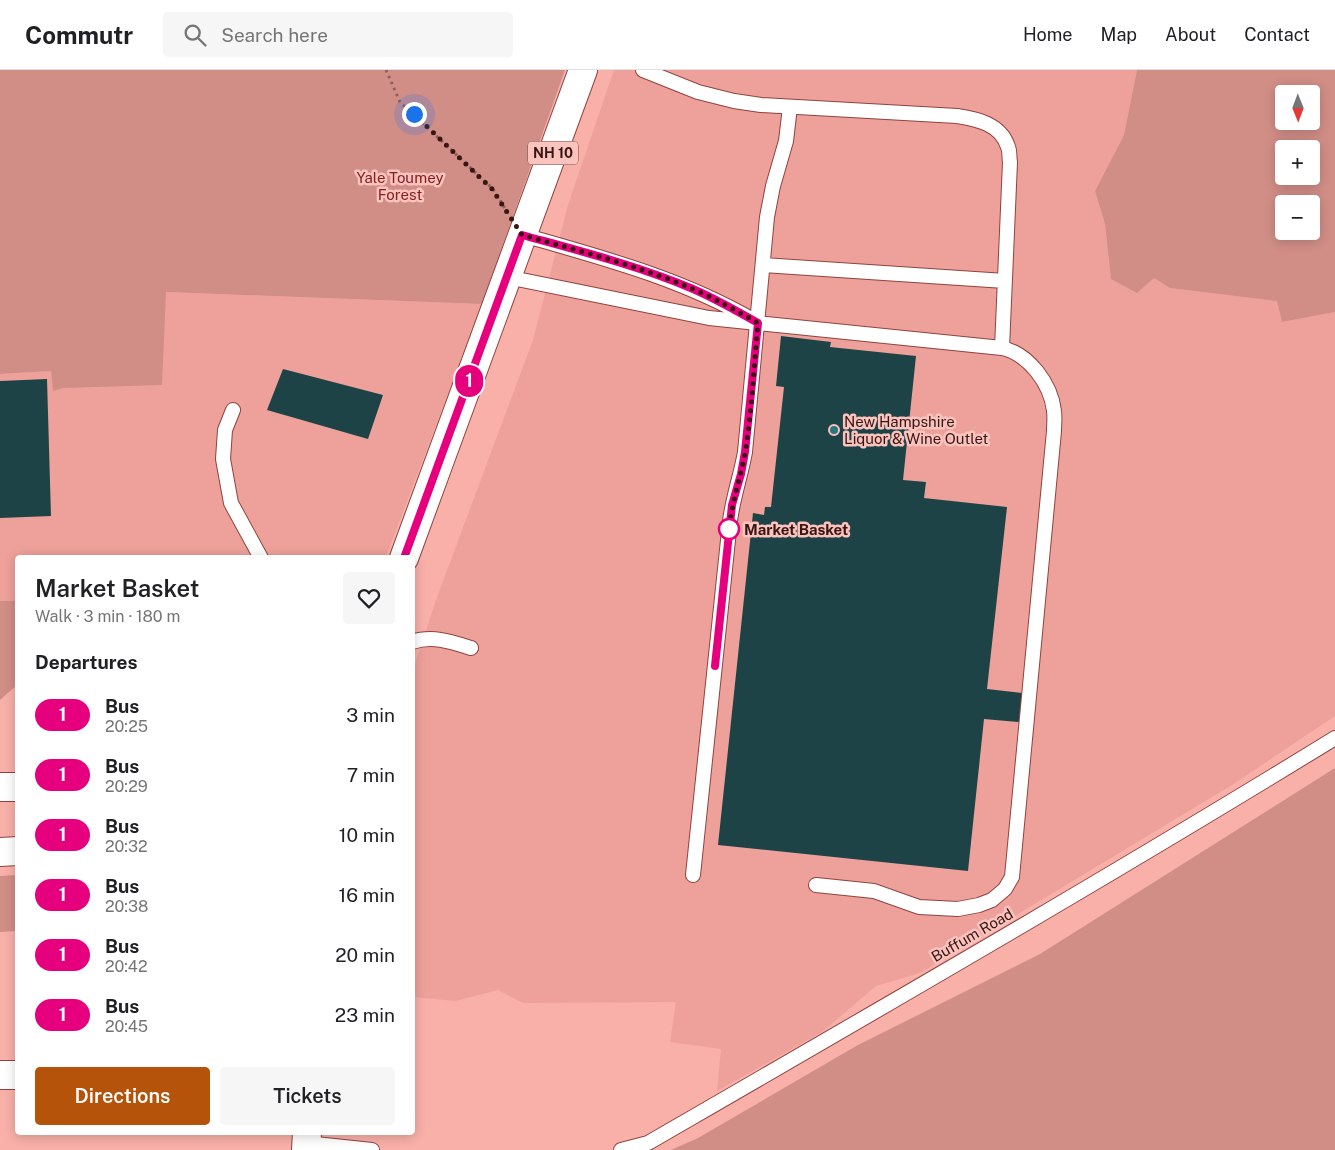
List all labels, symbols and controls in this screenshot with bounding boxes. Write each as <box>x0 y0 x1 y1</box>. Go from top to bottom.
search box <box>163 12 513 57</box>
text: Commutr <box>25 21 133 49</box>
icon: search <box>181 21 209 49</box>
text: Search here <box>221 24 328 46</box>
text: Home <box>1023 24 1073 45</box>
text: Map <box>1101 24 1137 45</box>
text: About <box>1165 24 1216 45</box>
text: Contact <box>1244 24 1310 45</box>
north arrow <box>1275 85 1320 130</box>
map controls <box>1275 85 1320 240</box>
your location <box>402 102 427 127</box>
button: + <box>1275 140 1320 185</box>
road number: NH 10 <box>528 142 578 165</box>
park label: Yale Toumey Forest <box>356 169 444 203</box>
button: − <box>1275 195 1320 240</box>
line badge: 1 <box>453 365 485 397</box>
text: 1 <box>465 370 473 391</box>
place label: New Hampshire Liquor & Wine Outlet <box>844 413 989 447</box>
marker: New Hampshire Liquor & Wine Outlet <box>828 424 840 436</box>
marker: Market Basket <box>718 518 740 540</box>
place label: Market Basket <box>744 521 848 538</box>
button: heart <box>343 572 395 624</box>
text: Market Basket <box>35 574 199 602</box>
text: Walk · 3 min · 180 m <box>35 607 180 626</box>
text: Departures <box>35 651 138 673</box>
text: Bus <box>105 695 139 717</box>
text: 1 <box>59 704 66 725</box>
text: 3 min <box>346 704 395 726</box>
text: 20:25 <box>105 717 148 736</box>
text: Bus <box>105 755 139 777</box>
text: 1 <box>59 764 66 785</box>
text: 7 min <box>347 764 395 786</box>
text: 20:29 <box>105 777 148 796</box>
text: Bus <box>105 815 139 837</box>
text: 1 <box>59 824 66 845</box>
text: 10 min <box>339 824 395 846</box>
text: 20:32 <box>105 837 148 856</box>
text: Bus <box>105 875 139 897</box>
text: 1 <box>59 884 66 905</box>
text: 16 min <box>339 884 395 906</box>
text: 20:38 <box>105 897 148 916</box>
street label: Buffum Road <box>928 905 1016 965</box>
text: Bus <box>105 935 139 957</box>
text: 1 <box>59 944 66 965</box>
text: 20 min <box>335 944 395 966</box>
text: 20:42 <box>105 957 147 976</box>
text: Bus <box>105 995 139 1017</box>
text: 1 <box>59 1004 66 1025</box>
text: 23 min <box>335 1004 395 1026</box>
text: 20:45 <box>105 1017 148 1036</box>
button: Directions <box>35 1067 210 1125</box>
button: Tickets <box>220 1067 395 1125</box>

